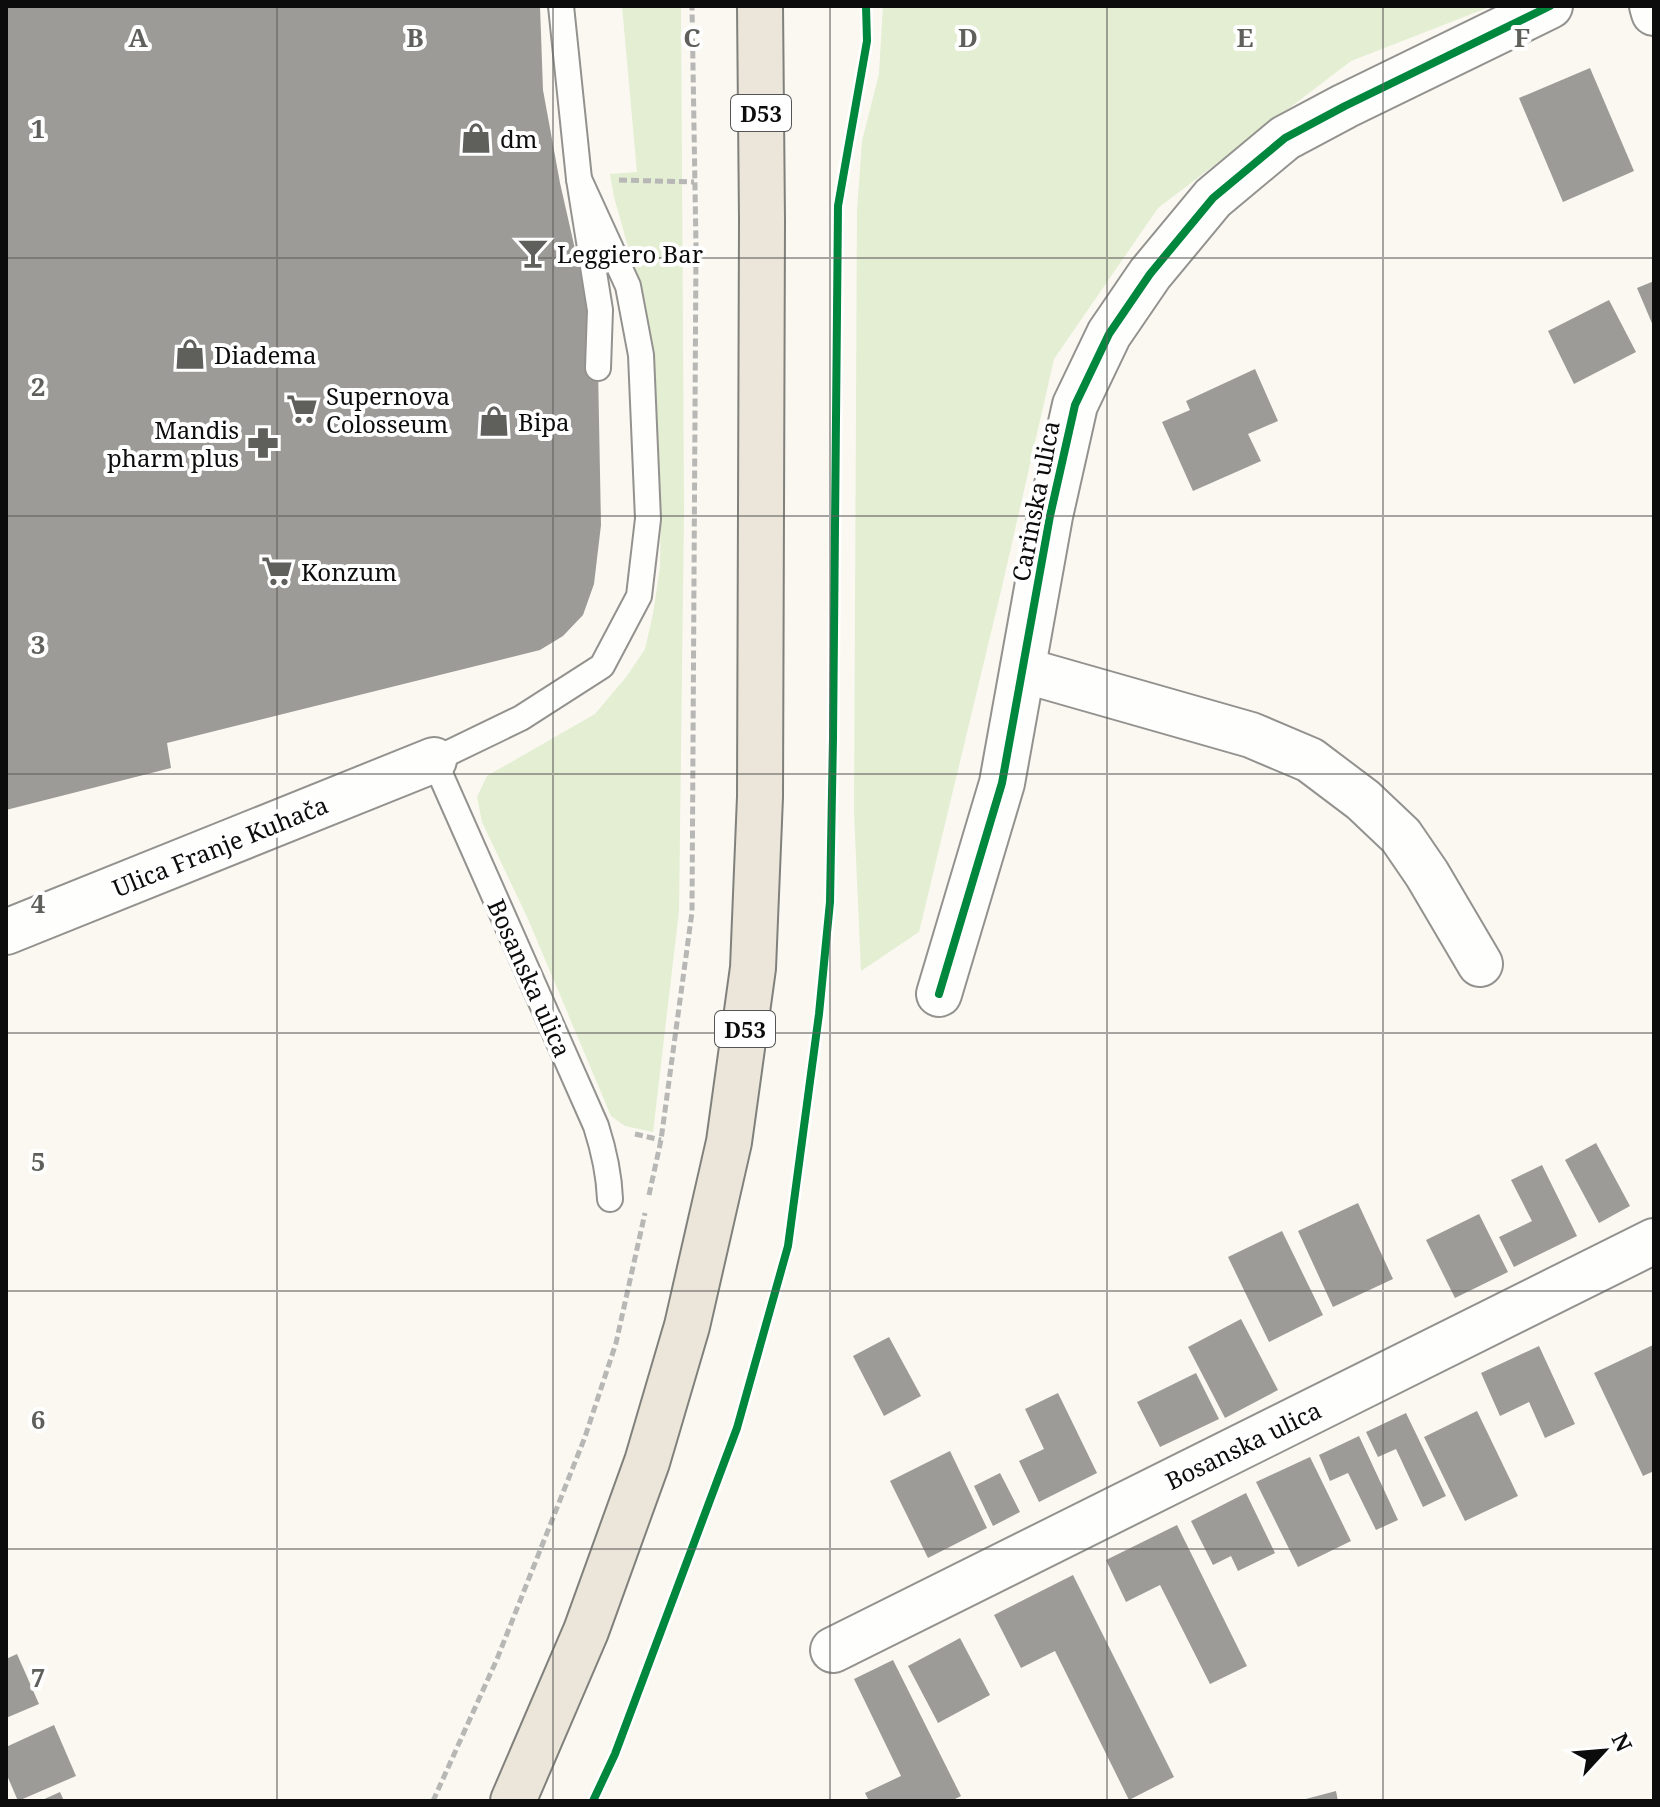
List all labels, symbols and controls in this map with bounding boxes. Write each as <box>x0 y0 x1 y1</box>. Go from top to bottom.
text: A <box>128 19 148 55</box>
text: B <box>406 19 424 55</box>
text: C <box>683 19 701 55</box>
text: D <box>958 19 978 55</box>
text: E <box>1237 19 1254 55</box>
text: F <box>1514 19 1530 55</box>
road number: D53 <box>731 95 791 131</box>
text: 1 <box>31 110 45 146</box>
shop icon: dm <box>459 121 493 155</box>
place label: dm <box>500 122 538 155</box>
bar icon: Leggiero Bar <box>516 236 550 270</box>
place label: Leggiero Bar <box>557 237 703 270</box>
shop icon: Diadema <box>173 337 207 371</box>
place label: Diadema <box>214 338 316 371</box>
text: 2 <box>31 368 45 404</box>
place label: Supernova Colosseum <box>326 379 450 440</box>
supermarket icon: Supernova Colosseum <box>285 392 319 426</box>
shop icon: Bipa <box>477 404 511 438</box>
place label: Bipa <box>518 405 570 438</box>
place label: Mandis pharm plus <box>107 413 239 474</box>
street label: Carinska ulica <box>1003 418 1067 584</box>
pharmacy icon: Mandis pharm plus <box>246 426 280 460</box>
supermarket icon: Konzum <box>260 554 294 588</box>
place label: Konzum <box>301 555 397 588</box>
text: 3 <box>31 626 45 662</box>
street label: Ulica Franje Kuhača <box>107 788 333 904</box>
text: 4 <box>31 885 46 921</box>
street label: Bosanska ulica <box>480 894 580 1062</box>
road number: D53 <box>715 1011 775 1047</box>
text: 5 <box>31 1143 45 1179</box>
street label: Bosanska ulica <box>1160 1393 1326 1497</box>
text: 6 <box>31 1401 45 1437</box>
text: 7 <box>31 1659 45 1695</box>
north arrow <box>1564 1711 1644 1791</box>
text: N <box>1606 1727 1640 1756</box>

